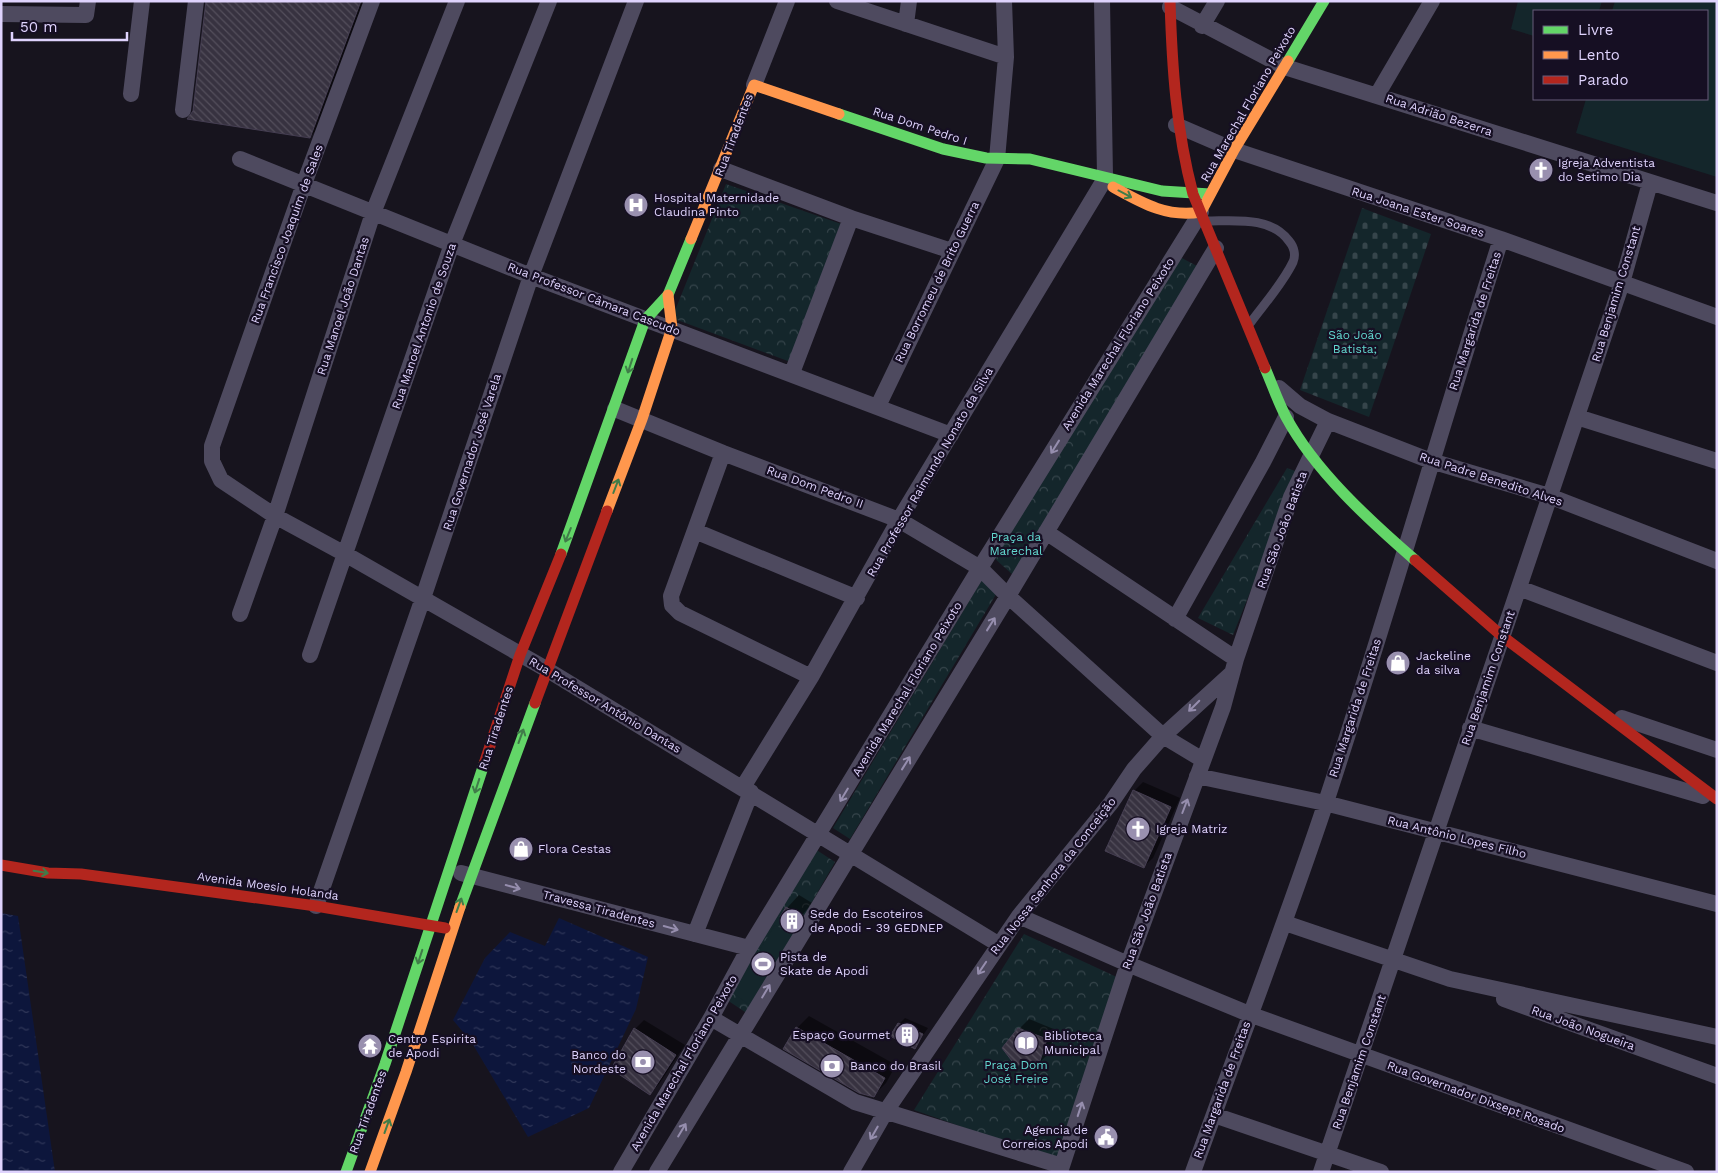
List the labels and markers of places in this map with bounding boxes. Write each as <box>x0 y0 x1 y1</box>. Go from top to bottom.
place label: Igreja Adventista do Setimo Dia <box>1558 156 1655 184</box>
church icon: Igreja Adventista do Setimo Dia <box>1528 157 1554 183</box>
place label: Hospital Maternidade Claudina Pinto <box>654 191 779 219</box>
hospital icon: Hospital Maternidade Claudina Pinto <box>623 192 649 218</box>
place label: Jackeline da silva <box>1416 649 1471 677</box>
shop icon: Jackeline da silva <box>1385 650 1411 676</box>
church icon: Igreja Matriz <box>1125 816 1151 842</box>
place label: Igreja Matriz <box>1156 822 1228 836</box>
shop icon: Flora Cestas <box>508 836 534 862</box>
place label: Flora Cestas <box>538 842 611 856</box>
place label: Sede do Escoteiros de Apodi - 39 GEDNEP <box>810 907 943 935</box>
building icon: Sede do Escoteiros de Apodi - 39 GEDNEP <box>779 908 805 934</box>
place label: Pista de Skate de Apodi <box>780 950 868 978</box>
sports icon: Pista de Skate de Apodi <box>750 951 776 977</box>
building icon: Espaço Gourmet <box>894 1022 920 1048</box>
place label: Espaço Gourmet <box>792 1028 890 1042</box>
place label: Biblioteca Municipal <box>1044 1029 1102 1057</box>
library icon: Biblioteca Municipal <box>1013 1030 1039 1056</box>
place label: Centro Espirita de Apodi <box>388 1032 476 1060</box>
temple icon: Centro Espirita de Apodi <box>357 1033 383 1059</box>
place label: Banco do Nordeste <box>571 1048 626 1076</box>
bank icon: Banco do Nordeste <box>630 1049 656 1075</box>
bank icon: Banco do Brasil <box>819 1053 845 1079</box>
place label: Banco do Brasil <box>850 1059 942 1073</box>
place label: Agencia de Correios Apodi <box>1002 1123 1088 1151</box>
public building icon: Agencia de Correios Apodi <box>1093 1124 1119 1150</box>

